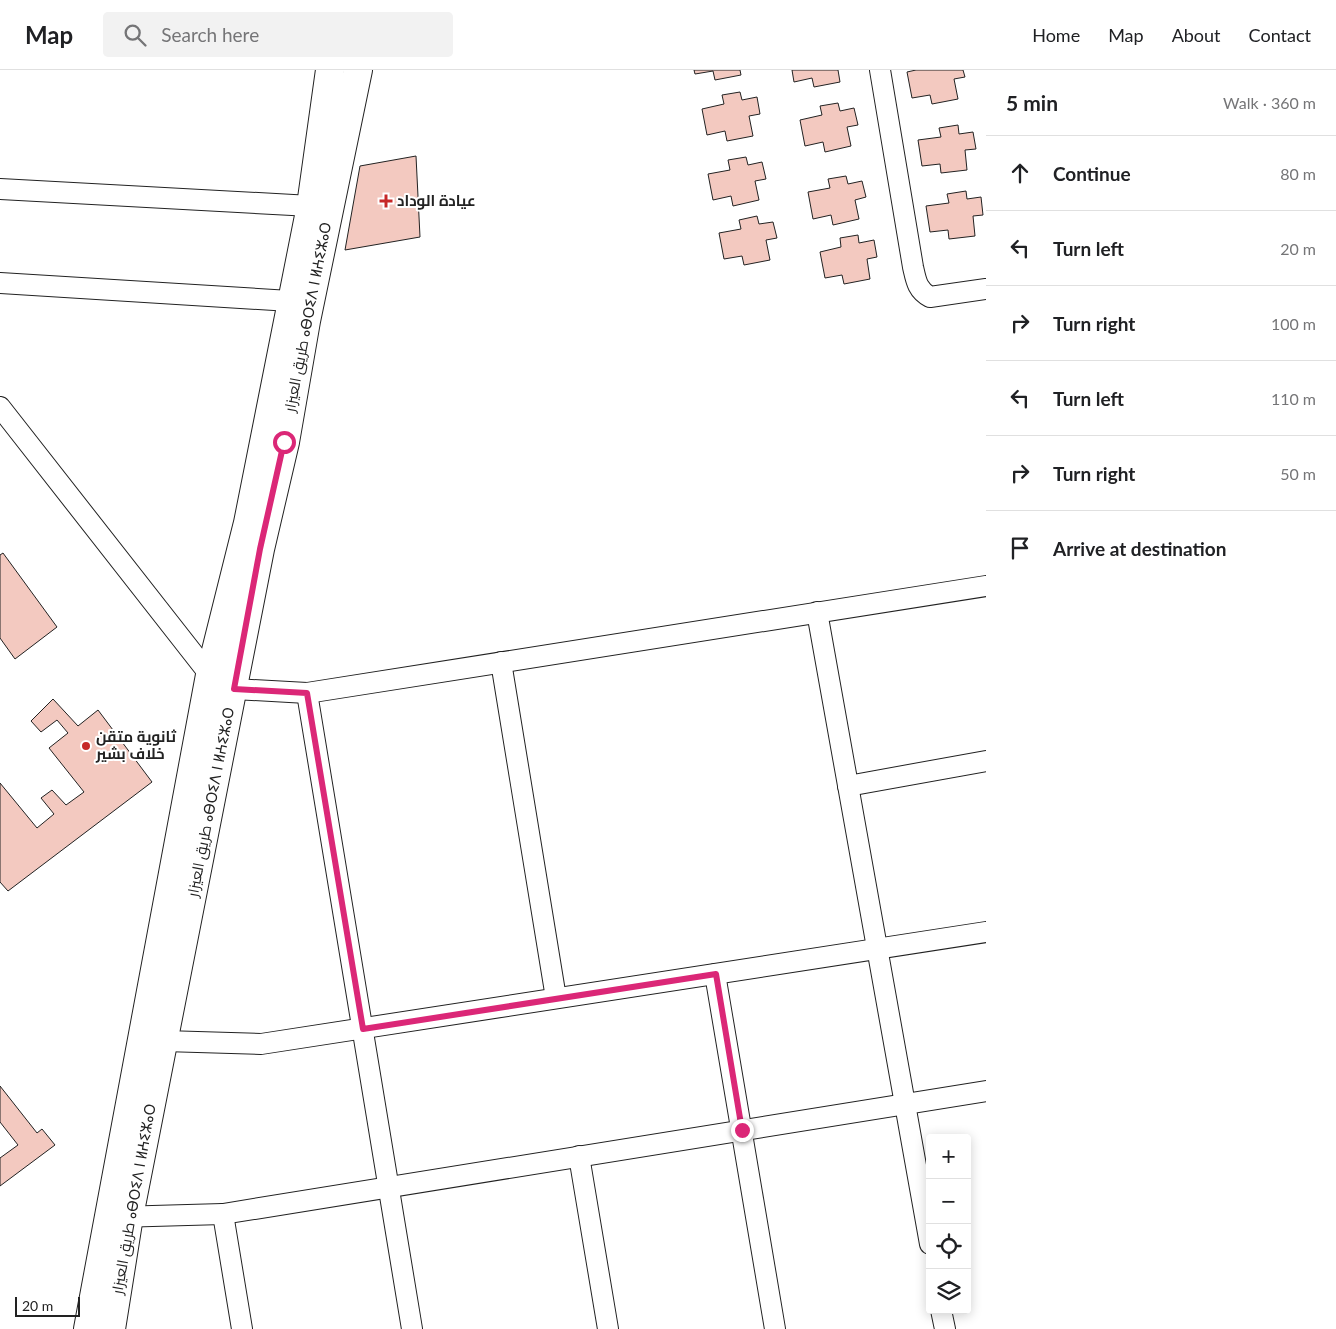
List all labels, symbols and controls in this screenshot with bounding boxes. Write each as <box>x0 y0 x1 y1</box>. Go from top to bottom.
search box <box>103 12 453 57</box>
text: Map <box>25 20 73 49</box>
icon: search <box>121 21 149 49</box>
text: Search here <box>161 23 259 46</box>
text: Home <box>1032 24 1080 46</box>
text: Map <box>1108 24 1144 46</box>
text: About <box>1172 24 1221 46</box>
text: Contact <box>1249 24 1311 46</box>
text: 5 min <box>1006 90 1058 115</box>
text: Walk · 360 m <box>1223 93 1316 112</box>
icon: ahead <box>1006 159 1034 187</box>
text: Continue <box>1053 162 1131 185</box>
text: 80 m <box>1280 164 1316 183</box>
place label: عيادة الوداد <box>397 191 476 210</box>
marker: عيادة الوداد <box>379 194 393 208</box>
street label: طريق العيزار ⴰⴱⵔⵉⴷ ⵏ ⵍⵄⵉⵣⴰⵔ <box>280 220 336 415</box>
icon: left <box>1006 234 1034 262</box>
text: Turn left <box>1053 237 1124 260</box>
text: 20 m <box>1280 239 1316 258</box>
icon: right <box>1006 309 1034 337</box>
text: Turn right <box>1053 312 1135 335</box>
text: 100 m <box>1271 314 1316 333</box>
icon: left <box>1006 384 1034 412</box>
text: Turn left <box>1053 387 1124 410</box>
text: 110 m <box>1271 389 1316 408</box>
route start <box>273 431 296 454</box>
icon: right <box>1006 459 1034 487</box>
text: Turn right <box>1053 462 1135 485</box>
text: 50 m <box>1280 464 1316 483</box>
icon: arrive <box>1006 534 1034 562</box>
text: Arrive at destination <box>1053 537 1226 560</box>
street label: طريق العيزار ⴰⴱⵔⵉⴷ ⵏ ⵍⵄⵉⵣⴰⵔ <box>183 705 239 900</box>
place label: ثانوية متقن خلاف بشير <box>95 727 177 763</box>
marker: ثانوية متقن خلاف بشير <box>80 740 92 752</box>
street label: طريق العيزار ⴰⴱⵔⵉⴷ ⵏ ⵍⵄⵉⵣⴰⵔ <box>107 1102 161 1297</box>
route end <box>731 1119 754 1142</box>
map controls <box>926 1134 971 1314</box>
button: + <box>926 1134 971 1179</box>
button: − <box>926 1179 971 1224</box>
button: locate <box>926 1224 971 1269</box>
button: layers <box>926 1269 971 1314</box>
scale bar <box>15 1294 80 1317</box>
text: 20 m <box>22 1297 53 1314</box>

